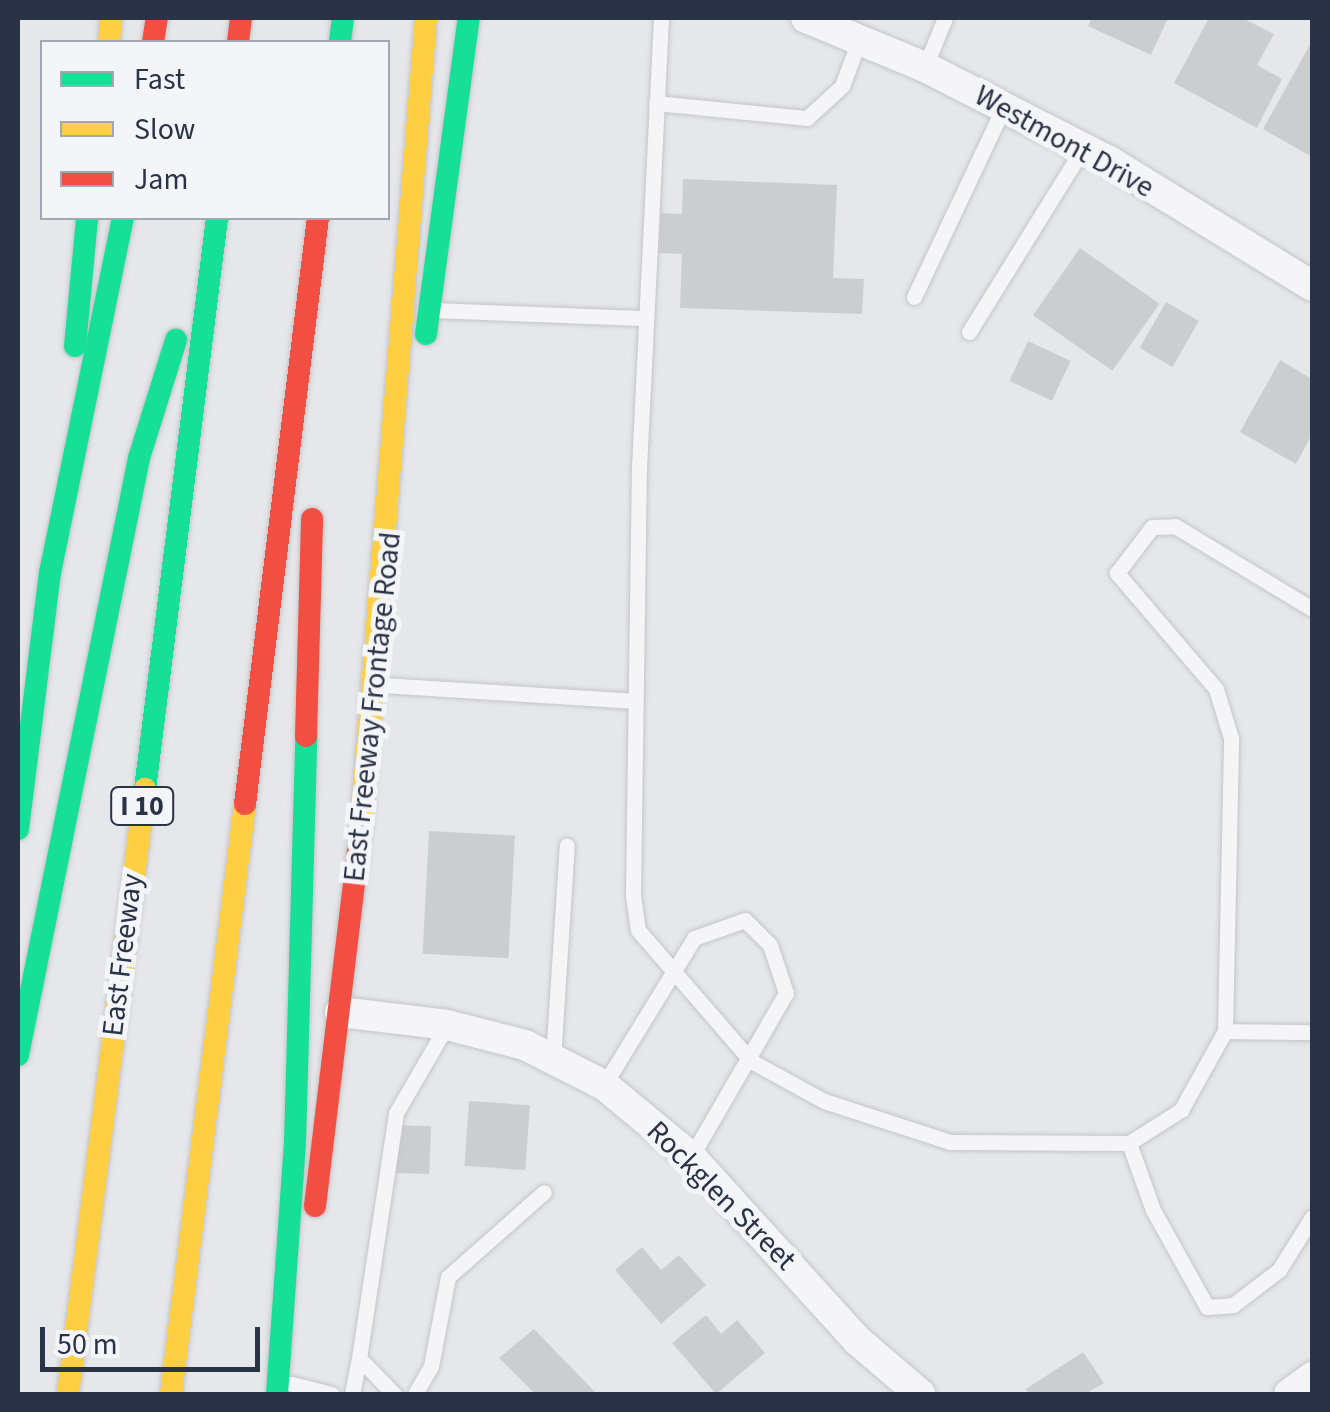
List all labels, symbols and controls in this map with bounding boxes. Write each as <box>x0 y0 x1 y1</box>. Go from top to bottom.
legend <box>40 40 390 220</box>
text: Fast <box>134 58 185 101</box>
street label: Westmont Drive <box>968 78 1160 206</box>
text: Slow <box>134 108 195 151</box>
text: Jam <box>134 158 188 201</box>
street label: East Freeway Frontage Road <box>337 530 409 884</box>
road number: I 10 <box>110 783 174 829</box>
street label: East Freeway <box>95 872 151 1038</box>
street label: Rockglen Street <box>639 1114 803 1278</box>
scale bar <box>45 1307 265 1369</box>
text: 50 m <box>57 1323 118 1366</box>

